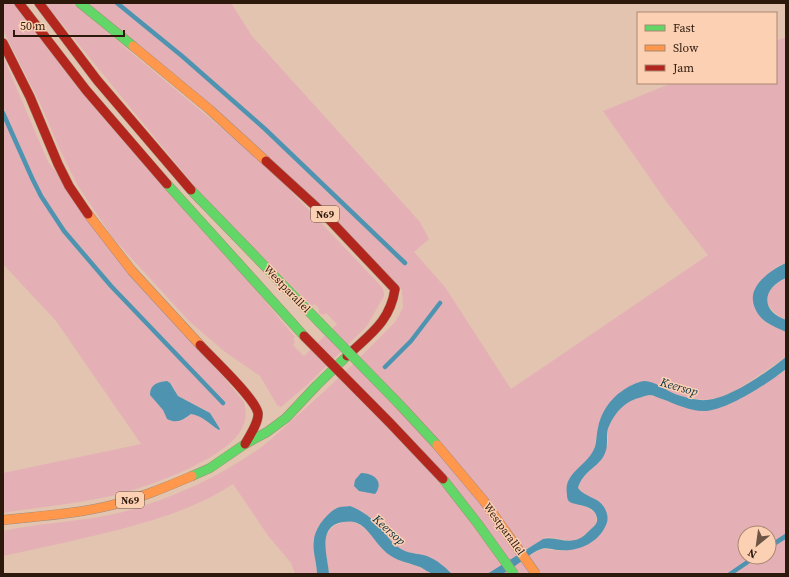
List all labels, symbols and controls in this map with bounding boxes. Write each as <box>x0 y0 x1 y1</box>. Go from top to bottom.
scale bar <box>14 12 124 38</box>
legend <box>637 12 777 84</box>
text: 50 m <box>20 18 46 34</box>
text: Fast <box>673 20 695 36</box>
text: Slow <box>673 40 699 56</box>
text: Jam <box>672 60 694 76</box>
road number: N69 <box>311 206 339 222</box>
street label: Westparallel <box>260 262 314 316</box>
water label: Keersop <box>657 374 700 400</box>
road number: N69 <box>116 492 144 508</box>
street label: Westparallel <box>480 500 528 558</box>
water label: Keersop <box>369 511 409 549</box>
north arrow <box>737 525 777 565</box>
text: N <box>745 545 760 562</box>

